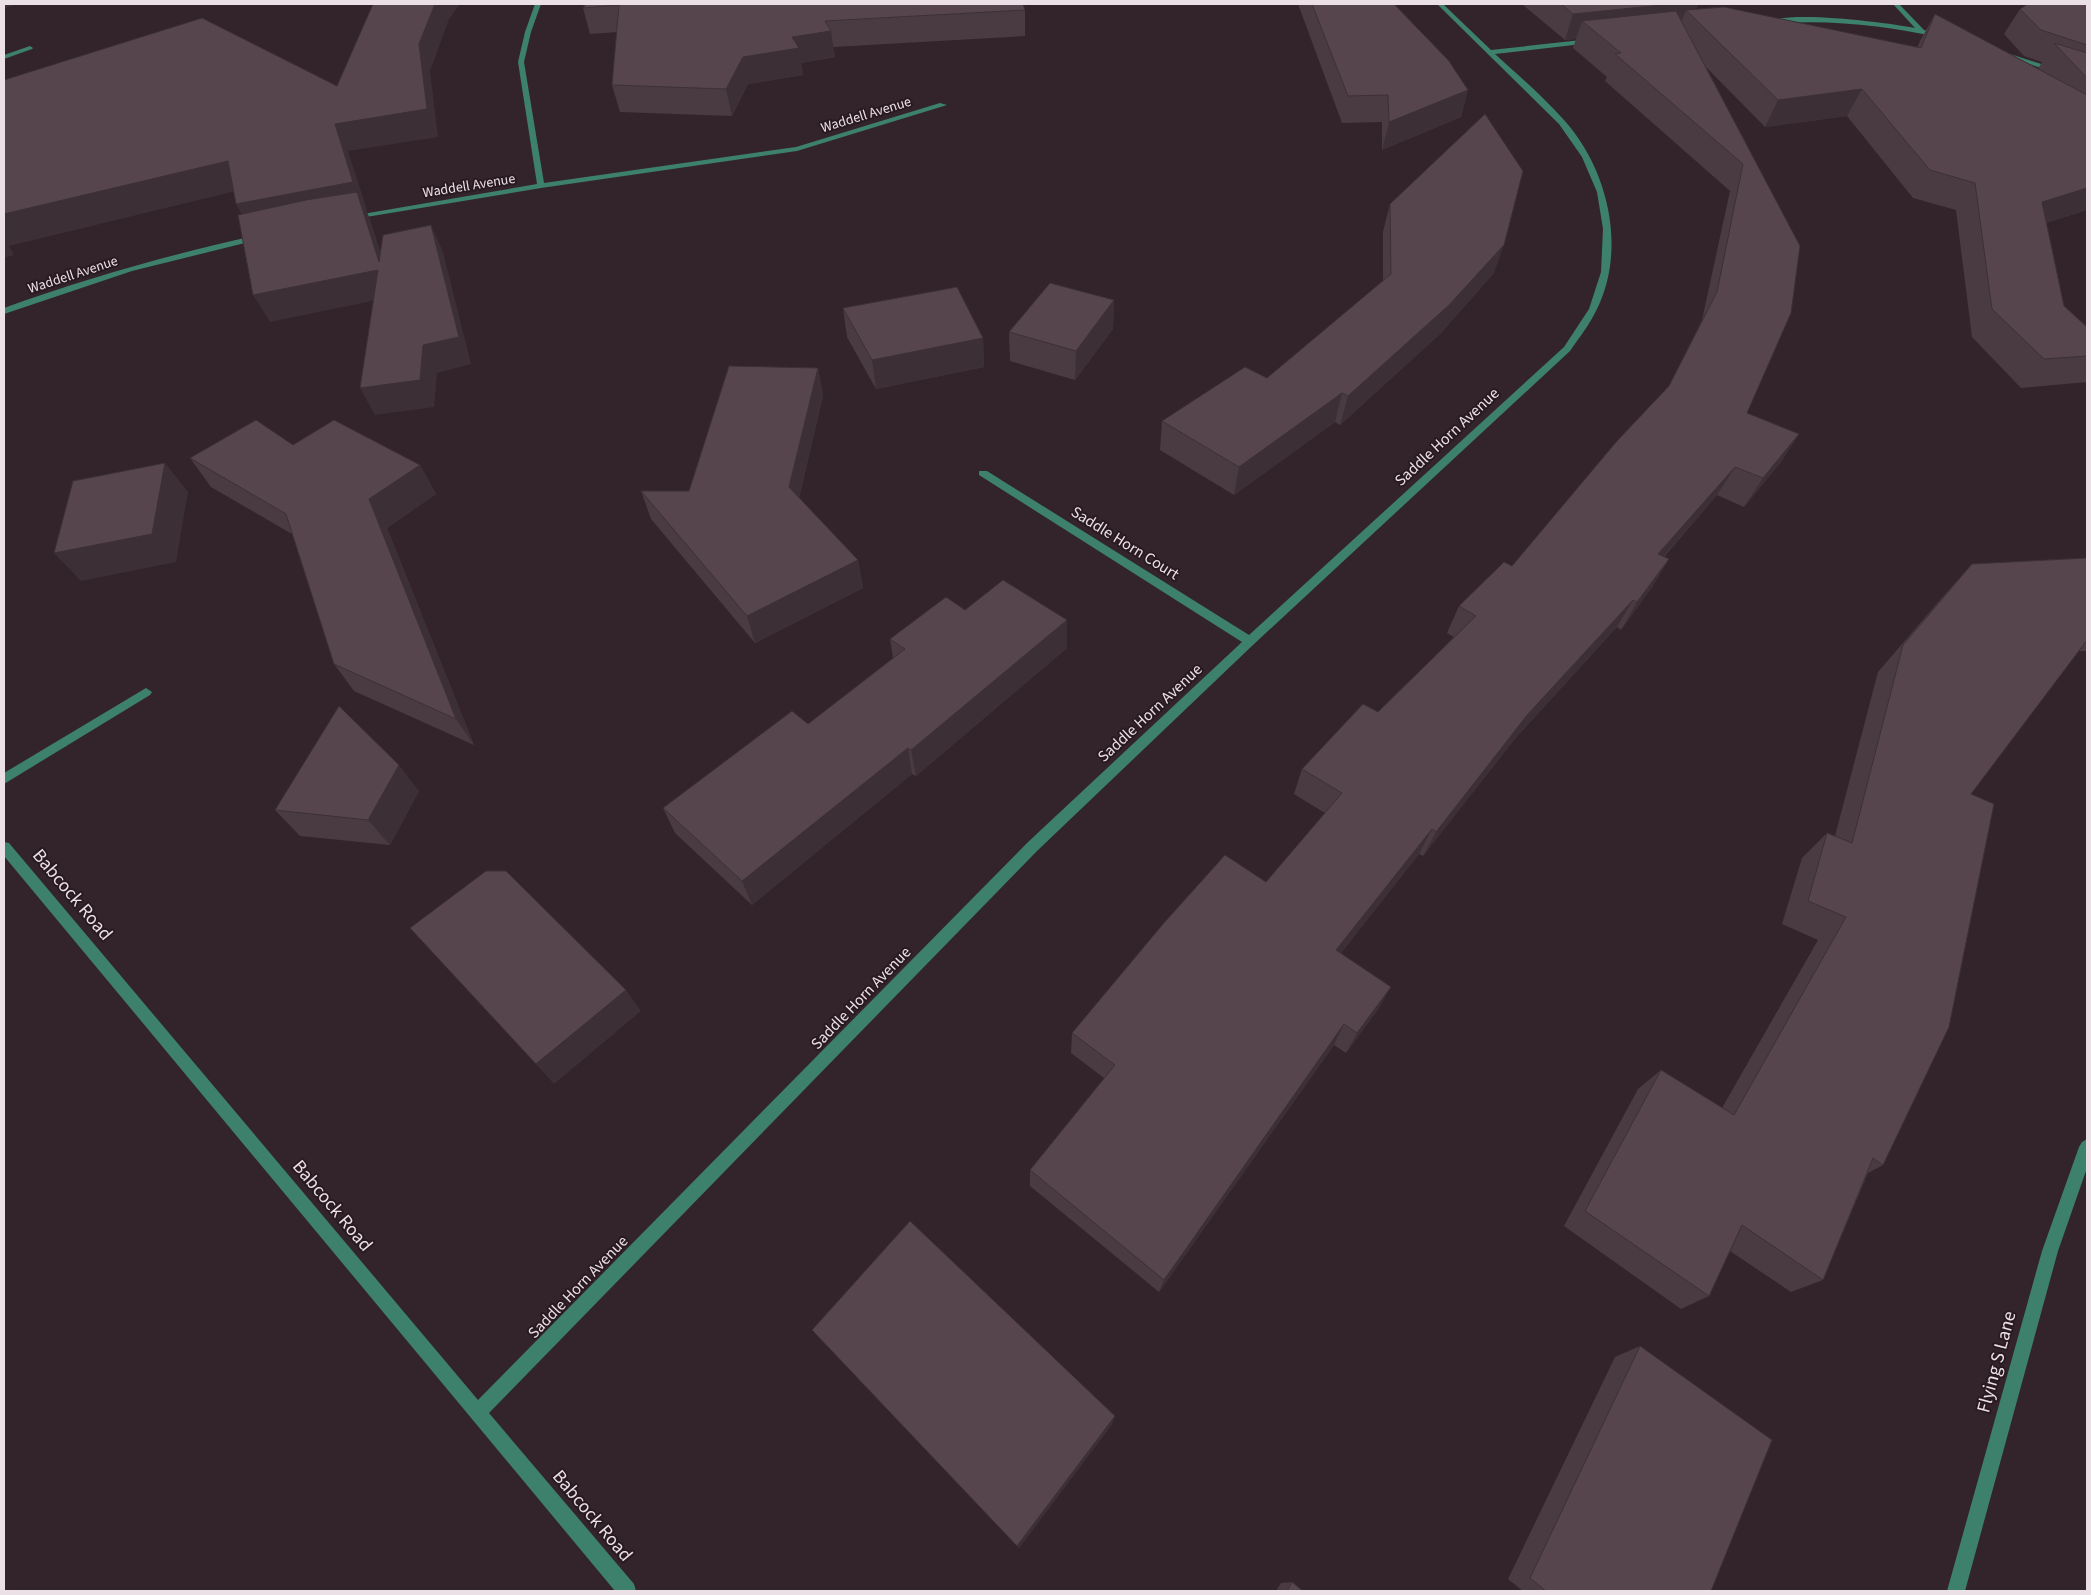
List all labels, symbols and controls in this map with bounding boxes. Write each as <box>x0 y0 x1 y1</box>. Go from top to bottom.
street label: Waddell Avenue <box>818 92 914 138</box>
street label: Waddell Avenue <box>421 169 517 203</box>
street label: Waddell Avenue <box>25 251 121 299</box>
street label: Saddle Horn Avenue <box>1390 383 1504 491</box>
street label: Saddle Horn Court <box>1067 501 1184 585</box>
street label: Saddle Horn Avenue <box>1093 659 1207 767</box>
street label: Babcock Road <box>26 843 118 947</box>
street label: Saddle Horn Avenue <box>806 942 916 1054</box>
street label: Babcock Road <box>286 1154 378 1258</box>
street label: Saddle Horn Avenue <box>523 1231 633 1343</box>
street label: Flying S Lane <box>1970 1308 2024 1416</box>
street label: Babcock Road <box>546 1464 638 1568</box>

